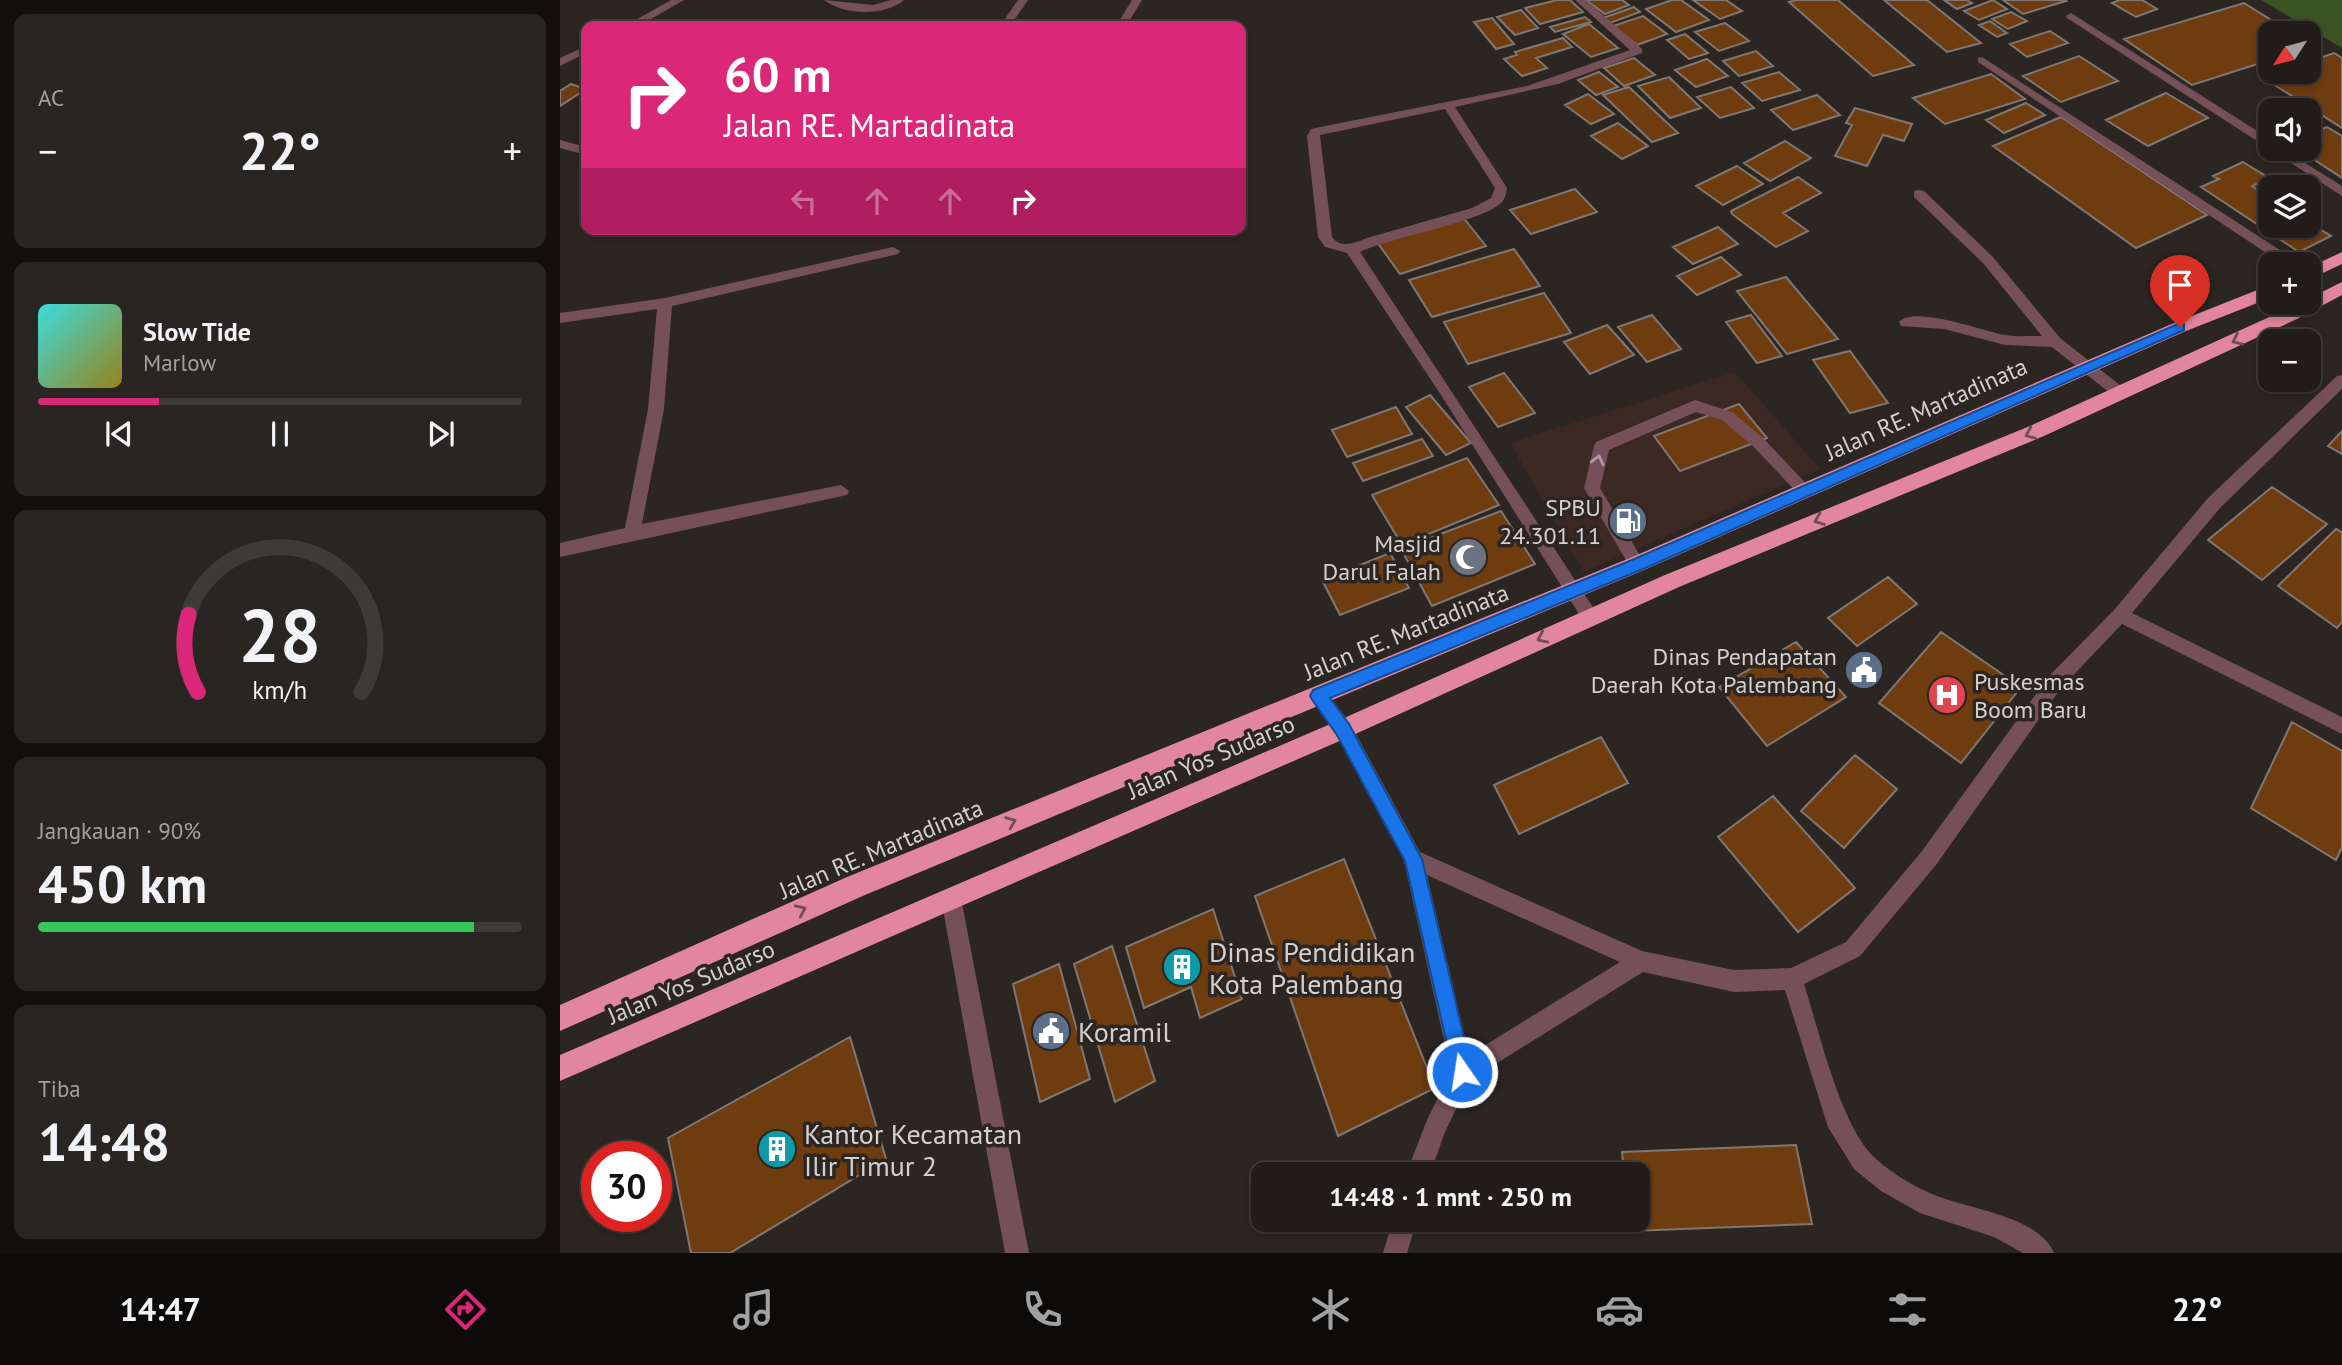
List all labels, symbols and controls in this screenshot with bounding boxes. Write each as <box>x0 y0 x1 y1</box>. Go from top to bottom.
north arrow <box>2258 21 2320 84</box>
map controls <box>2258 21 2321 392</box>
text: 60 m <box>724 42 831 106</box>
icon: right <box>609 49 700 140</box>
text: AC <box>38 83 64 112</box>
button: sound <box>2258 98 2321 161</box>
text: Jalan RE. Martadinata <box>724 104 1015 146</box>
text: 22° <box>239 117 321 184</box>
text: − <box>38 126 57 175</box>
text: + <box>503 126 522 175</box>
button: layers <box>2258 175 2321 238</box>
icon: left <box>785 182 823 220</box>
icon: ahead <box>858 182 896 220</box>
icon: ahead <box>931 182 969 220</box>
icon: right <box>1004 182 1042 220</box>
button: + <box>2258 252 2321 315</box>
pin <box>2150 255 2210 327</box>
icon: arrive <box>2161 266 2199 304</box>
text: Slow Tide <box>143 315 251 348</box>
button: − <box>2258 329 2321 392</box>
one-way arrow <box>2232 332 2244 346</box>
text: Marlow <box>143 348 216 377</box>
street label: Jalan RE. Martadinata <box>1819 350 2032 468</box>
icon: previous <box>100 415 138 453</box>
icon: pause <box>261 415 299 453</box>
icon: next <box>422 415 460 453</box>
one-way arrow <box>2024 426 2037 440</box>
one-way arrow <box>1590 454 1604 466</box>
place label: SPBU 24.301.11 <box>1499 492 1601 551</box>
fuel station icon: SPBU 24.301.11 <box>1607 500 1649 542</box>
one-way arrow <box>1814 512 1826 526</box>
place label: Masjid Darul Falah <box>1323 528 1441 587</box>
mosque icon: Masjid Darul Falah <box>1447 536 1489 578</box>
street label: Jalan RE. Martadinata <box>1298 577 1513 688</box>
text: 28 <box>239 589 321 683</box>
one-way arrow <box>1537 630 1550 644</box>
place label: Dinas Pendapatan Daerah Kota Palembang <box>1591 641 1837 700</box>
public building icon: Dinas Pendapatan Daerah Kota Palembang <box>1843 649 1885 691</box>
place label: Puskesmas Boom Baru <box>1974 666 2087 725</box>
text: km/h <box>253 674 307 706</box>
hospital icon: Puskesmas Boom Baru <box>1926 674 1968 716</box>
street label: Jalan Yos Sudarso <box>1122 708 1299 807</box>
street label: Jalan RE. Martadinata <box>774 792 988 906</box>
text: Jangkauan · 90% <box>38 816 201 845</box>
one-way arrow <box>1004 817 1016 831</box>
text: 450 km <box>38 850 207 917</box>
one-way arrow <box>794 904 807 918</box>
street label: Jalan Yos Sudarso <box>602 933 779 1032</box>
place label: Dinas Pendidikan Kota Palembang <box>1209 933 1415 1002</box>
building icon: Dinas Pendidikan Kota Palembang <box>1161 946 1203 988</box>
public building icon: Koramil <box>1030 1010 1072 1052</box>
place label: Koramil <box>1078 1013 1171 1050</box>
position arrow <box>1425 1035 1499 1109</box>
text: Tiba <box>38 1074 81 1103</box>
text: 14:48 <box>38 1108 170 1175</box>
place label: Kantor Kecamatan Ilir Timur 2 <box>804 1115 1022 1184</box>
building icon: Kantor Kecamatan Ilir Timur 2 <box>756 1128 798 1170</box>
speed limit sign: 30 <box>581 1141 672 1232</box>
text: 14:48 · 1 mnt · 250 m <box>1329 1180 1572 1213</box>
icon: directions <box>441 1285 490 1334</box>
icon: music <box>729 1285 778 1334</box>
icon: phone <box>1018 1285 1067 1334</box>
icon: climate <box>1306 1285 1355 1334</box>
icon: car <box>1595 1285 1644 1334</box>
icon: filters <box>1883 1285 1932 1334</box>
text: 14:47 <box>120 1288 201 1330</box>
text: 22° <box>2172 1288 2222 1330</box>

